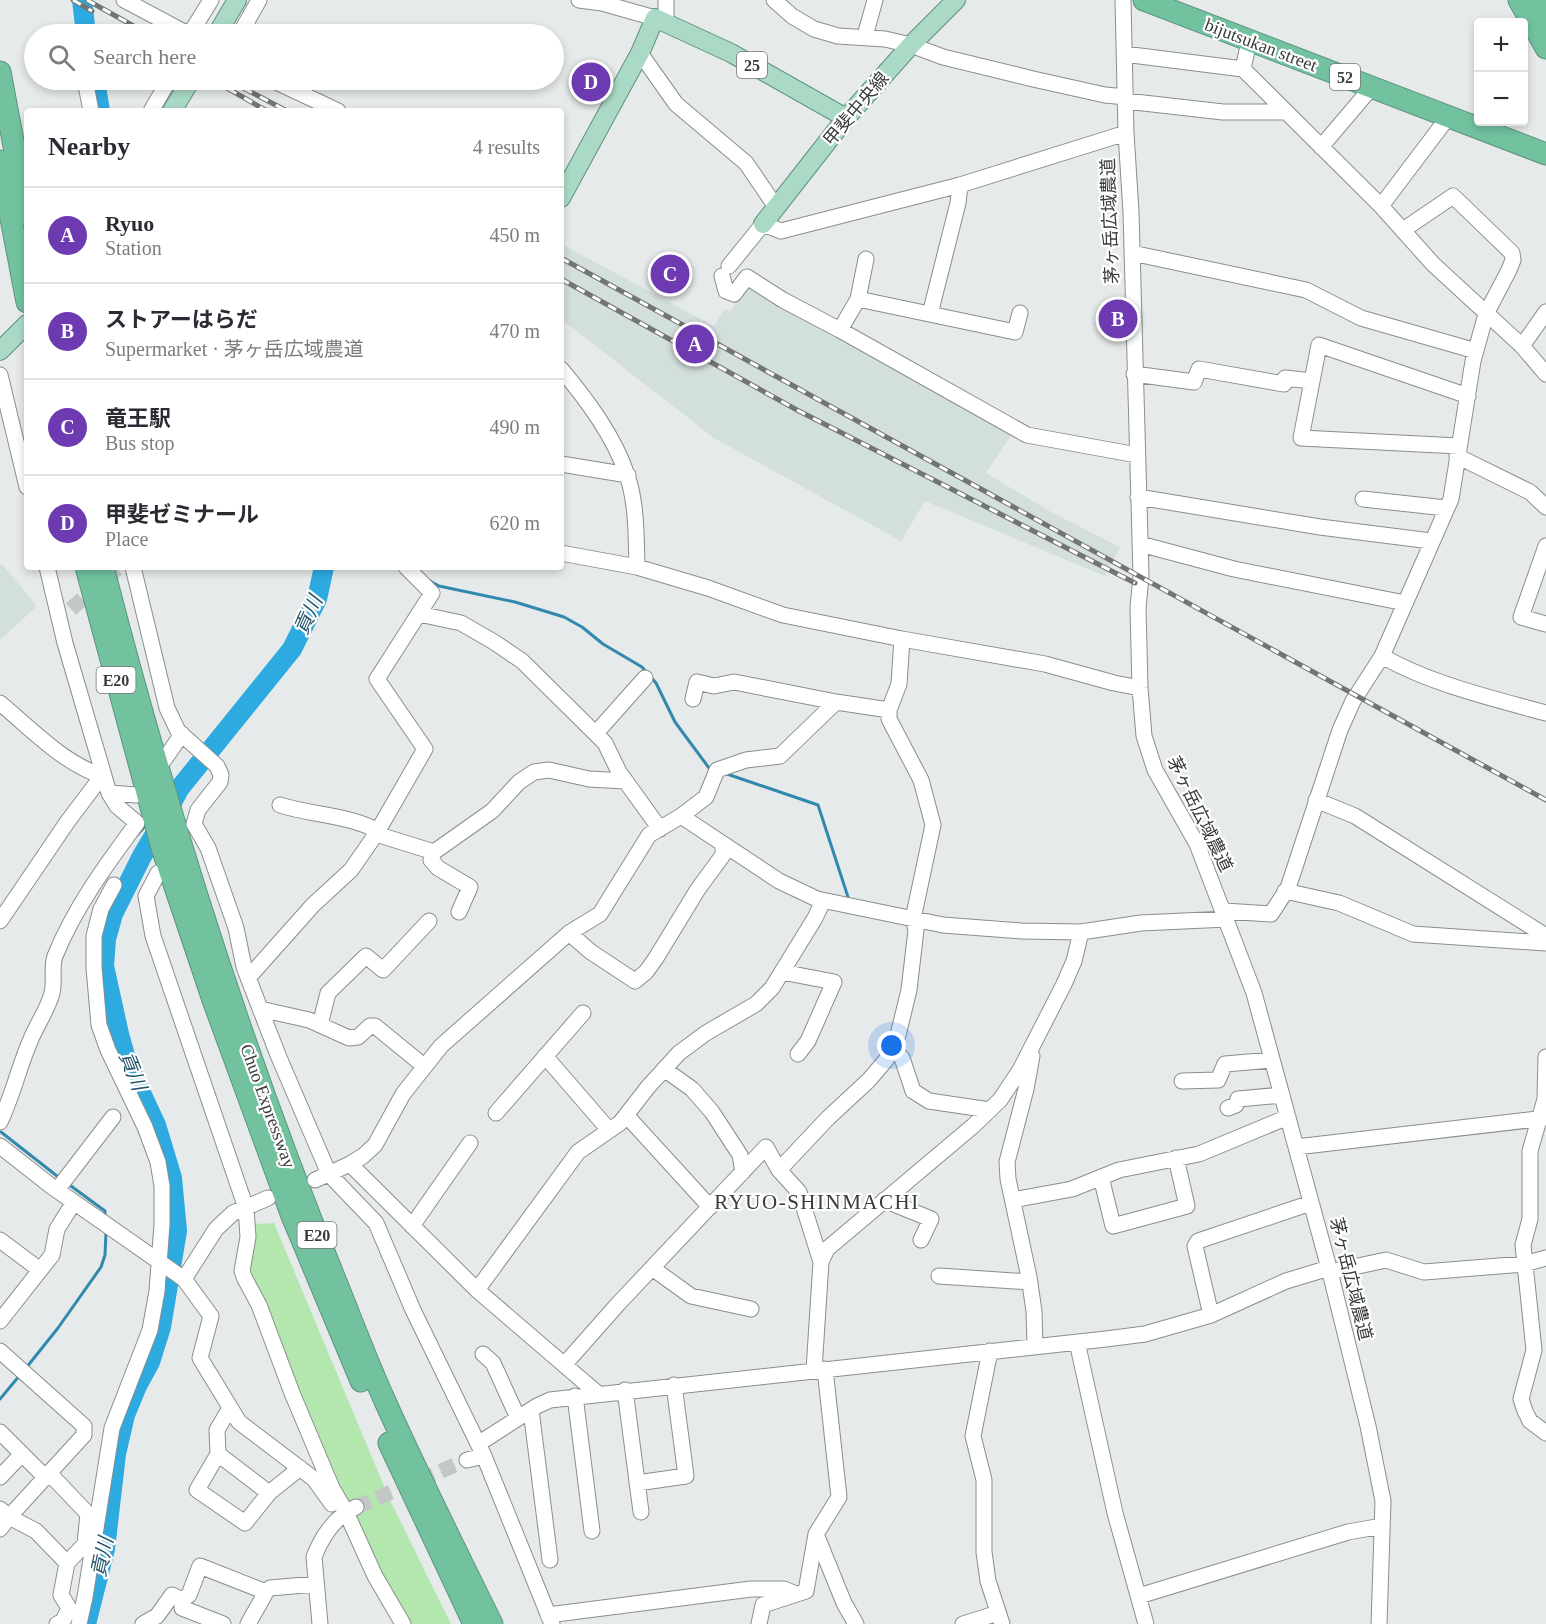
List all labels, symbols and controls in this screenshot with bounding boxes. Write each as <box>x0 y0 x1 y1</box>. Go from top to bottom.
street label: bijutsukan street <box>1202 14 1320 76</box>
map controls <box>1474 18 1528 126</box>
button: + <box>1474 18 1528 72</box>
search box <box>24 24 564 90</box>
icon: search <box>45 41 78 74</box>
text: Search here <box>93 44 196 69</box>
road number: 25 <box>737 52 767 78</box>
pin: D <box>572 60 610 104</box>
road number: 52 <box>1330 64 1360 90</box>
street label: 甲斐中央線 <box>819 68 893 150</box>
button: − <box>1474 72 1528 126</box>
text: Nearby <box>48 132 130 161</box>
text: 4 results <box>473 136 540 158</box>
street label: 茅ヶ岳広域農道 <box>1098 158 1122 284</box>
text: Ryuo <box>105 211 154 236</box>
text: A <box>60 224 75 246</box>
text: 450 m <box>489 224 540 246</box>
text: Station <box>105 237 162 259</box>
pin: C <box>650 252 690 296</box>
pin: B <box>1098 296 1138 342</box>
text: ストアーはらだ <box>105 307 258 332</box>
text: B <box>61 320 74 342</box>
text: 470 m <box>489 320 540 342</box>
pin: A <box>676 322 714 366</box>
text: Supermarket · 茅ヶ岳広域農道 <box>105 338 364 360</box>
text: 竜王駅 <box>105 406 171 431</box>
text: C <box>60 416 75 438</box>
text: 490 m <box>489 416 540 438</box>
text: Bus stop <box>105 432 174 454</box>
text: 甲斐ゼミナール <box>105 502 259 527</box>
text: D <box>60 512 75 534</box>
text: 620 m <box>489 512 540 534</box>
text: Place <box>105 528 148 550</box>
water label: 貢川 <box>290 590 327 638</box>
road number: E20 <box>96 667 136 693</box>
street label: 茅ヶ岳広域農道 <box>1163 753 1237 875</box>
your location <box>877 1031 906 1060</box>
street label: Chuo Expressway <box>236 1041 300 1171</box>
water label: 貢川 <box>115 1048 151 1096</box>
district label: RYUO-SHINMACHI <box>714 1190 920 1214</box>
street label: 茅ヶ岳広域農道 <box>1326 1215 1376 1343</box>
road number: E20 <box>298 1222 336 1248</box>
water label: 貢川 <box>87 1533 117 1579</box>

